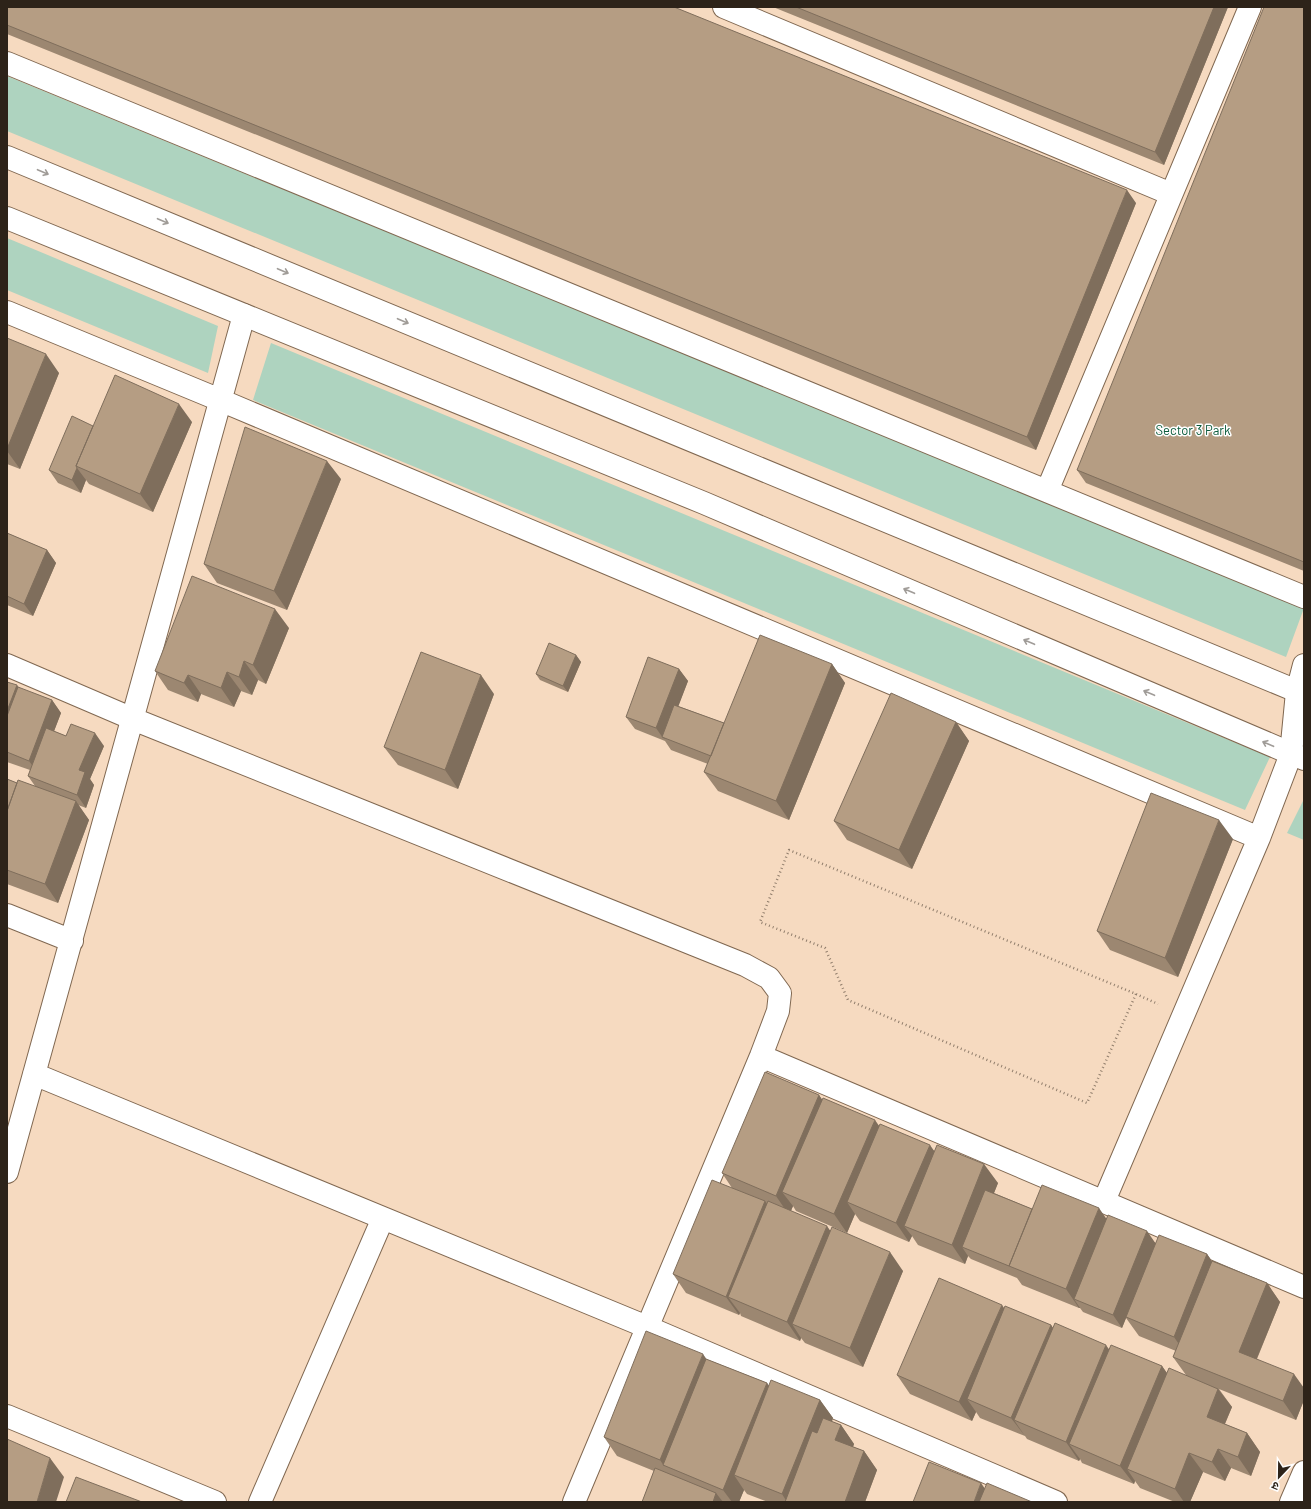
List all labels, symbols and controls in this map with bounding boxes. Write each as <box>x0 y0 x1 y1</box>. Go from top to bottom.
one-way arrow <box>37 168 49 176</box>
one-way arrow <box>157 218 169 226</box>
one-way arrow <box>277 268 289 276</box>
one-way arrow <box>397 318 409 325</box>
park label: Sector 3 Park <box>1155 422 1231 438</box>
one-way arrow <box>904 587 916 594</box>
one-way arrow <box>1023 638 1035 645</box>
one-way arrow <box>1143 689 1155 696</box>
one-way arrow <box>1263 739 1275 747</box>
north arrow <box>1259 1457 1299 1497</box>
text: उ <box>1269 1479 1280 1494</box>

